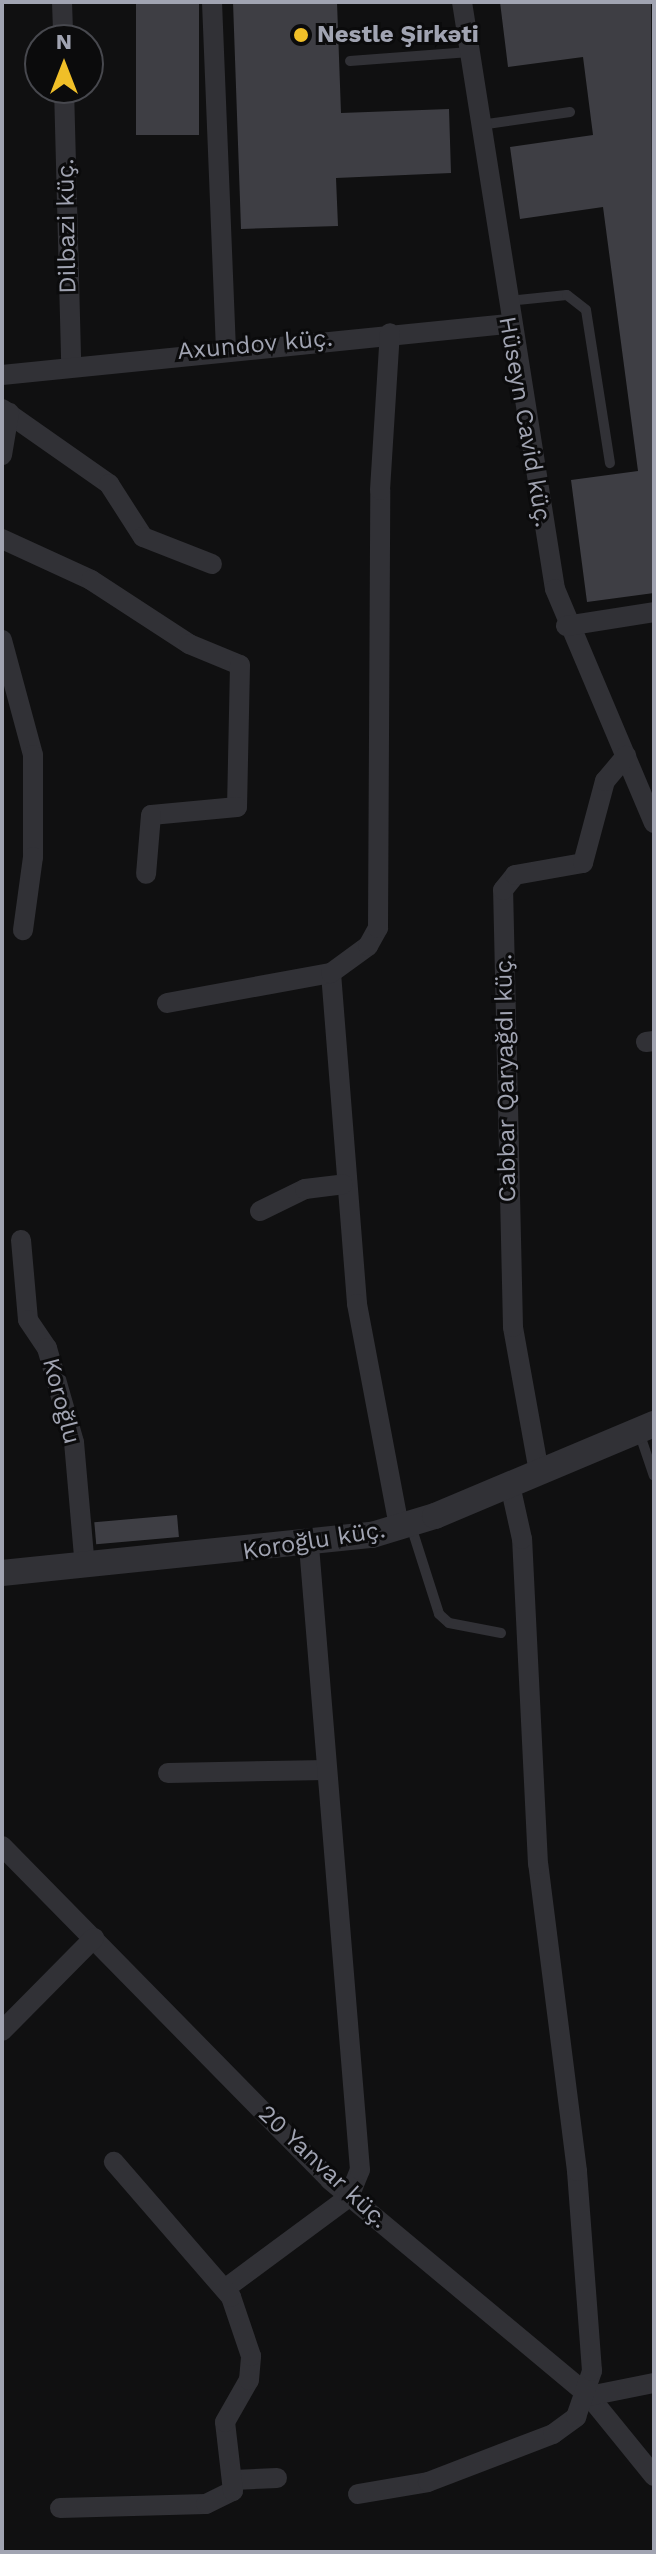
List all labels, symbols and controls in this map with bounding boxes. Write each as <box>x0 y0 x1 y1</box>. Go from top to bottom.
place label: Nestle Şirkəti <box>317 21 479 49</box>
north arrow <box>24 24 104 104</box>
marker: Nestle Şirkəti <box>292 26 310 44</box>
text: N <box>56 29 72 54</box>
street label: Dilbazi küç. <box>51 158 83 294</box>
street label: Hüseyn Cavid küç. <box>492 314 558 530</box>
street label: Axundov küç. <box>176 324 334 366</box>
street label: Cabbar Qaryağdı küç. <box>489 953 523 1203</box>
street label: Koroğlu <box>36 1355 86 1447</box>
street label: Koroğlu küç. <box>240 1515 388 1567</box>
street label: 20 Yanvar küç. <box>251 2099 395 2235</box>

